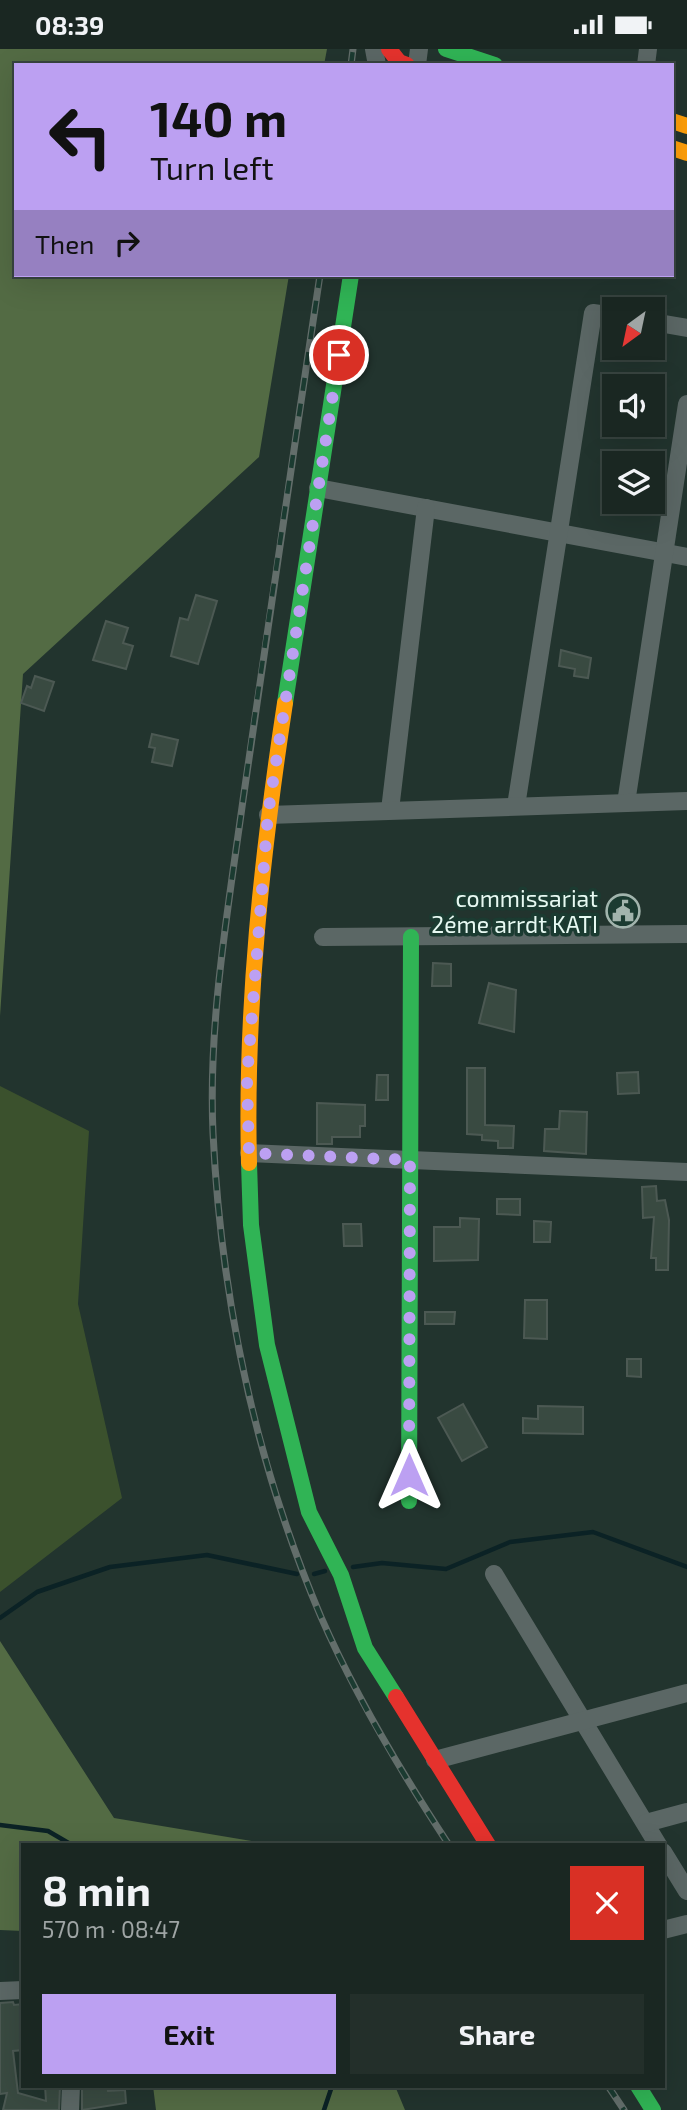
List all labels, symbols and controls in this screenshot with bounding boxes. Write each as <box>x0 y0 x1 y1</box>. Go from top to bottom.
text: 08:39 <box>35 9 104 40</box>
text: 140 m <box>150 88 287 147</box>
icon: left <box>35 91 126 182</box>
text: Turn left <box>150 148 274 186</box>
icon: right <box>108 224 146 262</box>
text: Then <box>35 228 94 259</box>
north arrow <box>602 297 665 361</box>
map controls <box>602 297 665 514</box>
pin <box>309 325 369 385</box>
icon: arrive <box>320 336 358 374</box>
button: sound <box>602 374 665 437</box>
button: layers <box>602 451 665 514</box>
place label: commissariat 2éme arrdt KATI <box>431 884 598 938</box>
public building icon: commissariat 2éme arrdt KATI <box>604 892 642 930</box>
position arrow <box>372 1438 446 1512</box>
text: 8 min <box>42 1864 151 1914</box>
button: close <box>570 1866 644 1940</box>
text: 570 m · 08:47 <box>42 1915 180 1943</box>
button: Exit <box>42 1994 336 2074</box>
button: Share <box>350 1994 644 2074</box>

